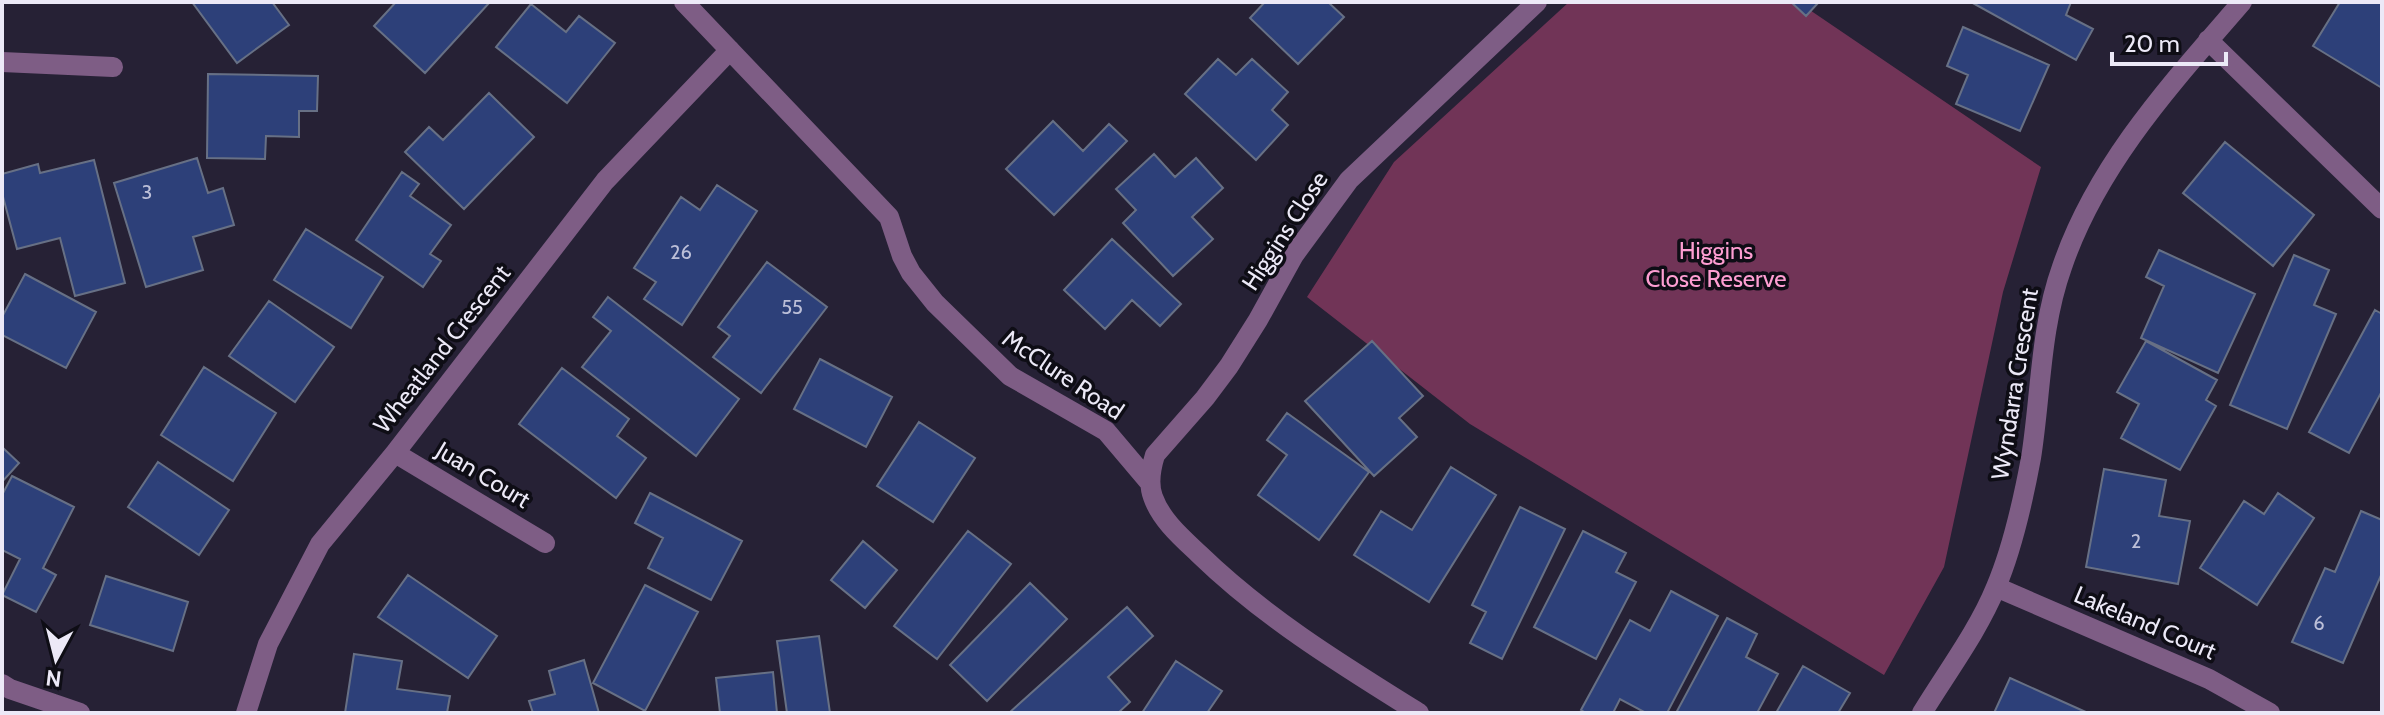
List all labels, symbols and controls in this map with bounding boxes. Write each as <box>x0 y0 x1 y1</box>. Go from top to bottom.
scale bar <box>2112 16 2226 66</box>
text: 20 m <box>2124 29 2180 58</box>
street label: Higgins Close <box>1235 166 1334 296</box>
house number: 3 <box>142 180 152 204</box>
park label: Higgins Close Reserve <box>1645 236 1787 293</box>
house number: 26 <box>670 240 692 264</box>
street label: Wheatland Crescent <box>367 259 516 438</box>
street label: Wyndarra Crescent <box>1985 286 2044 482</box>
house number: 55 <box>781 295 803 319</box>
street label: McClure Road <box>997 323 1129 426</box>
street label: Juan Court <box>430 435 536 514</box>
house number: 2 <box>2131 529 2141 553</box>
street label: Lakeland Court <box>2070 580 2220 665</box>
house number: 6 <box>2313 611 2325 635</box>
north arrow <box>16 619 96 699</box>
text: N <box>44 664 63 693</box>

